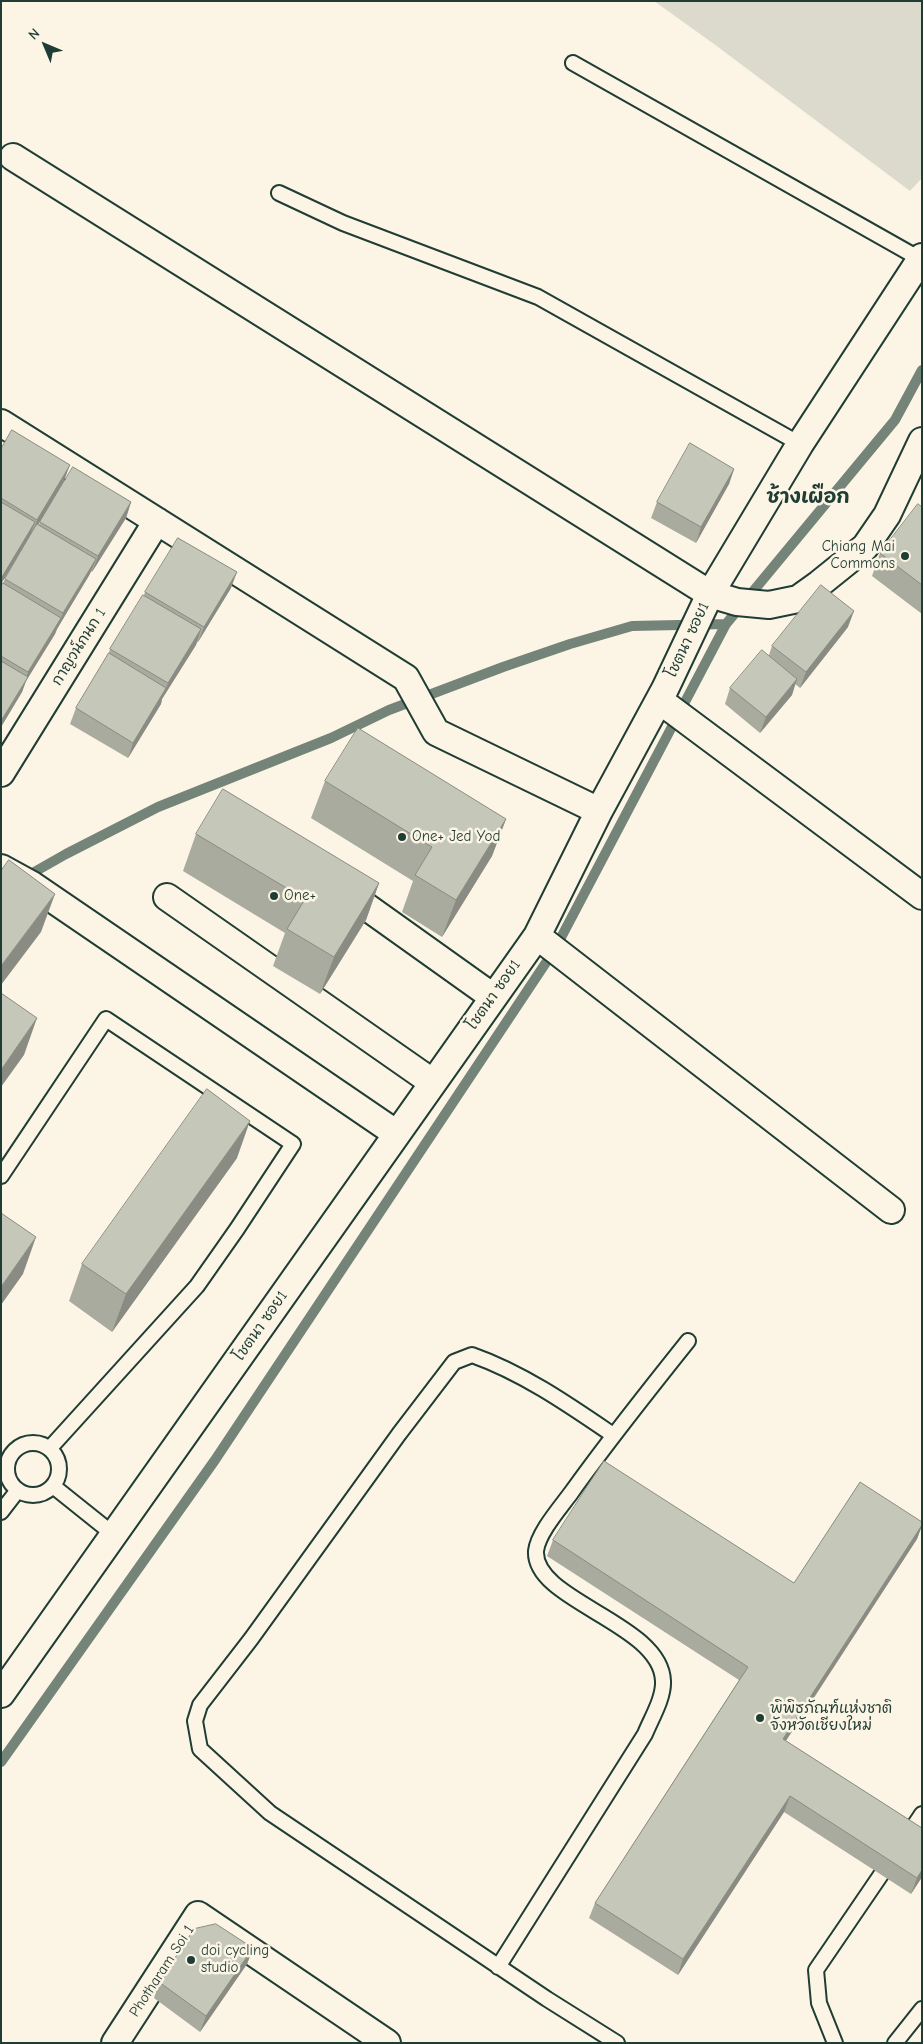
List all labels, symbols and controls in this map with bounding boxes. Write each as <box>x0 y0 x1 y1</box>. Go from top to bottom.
north arrow <box>20 20 70 70</box>
text: N <box>25 25 43 43</box>
district label: ช้างเผือก <box>766 485 850 509</box>
place label: Chiang Mai Commons <box>822 538 895 573</box>
marker: Chiang Mai Commons <box>899 550 911 562</box>
street label: โชตนา ซอย1 <box>663 599 713 681</box>
street label: กาญวน์กนก 1 <box>48 605 110 689</box>
place label: One+ Jed Yod <box>412 828 500 846</box>
marker: One+ Jed Yod <box>396 831 408 843</box>
place label: One+ <box>284 887 316 905</box>
marker: One+ <box>268 890 280 902</box>
street label: โชตนา ซอย1 <box>463 957 525 1033</box>
street label: โชตนา ซอย1 <box>230 1288 292 1364</box>
place label: พิพิธภัณฑ์แห่งชาติ จังหวัดเชียงใหม่ <box>770 1700 892 1735</box>
marker: พิพิธภัณฑ์แห่งชาติ จังหวัดเชียงใหม่ <box>754 1712 766 1724</box>
street label: Photharam Soi 1 <box>126 1922 198 2020</box>
place label: doi cycling studio <box>201 1942 269 1977</box>
marker: doi cycling studio <box>185 1954 197 1966</box>

